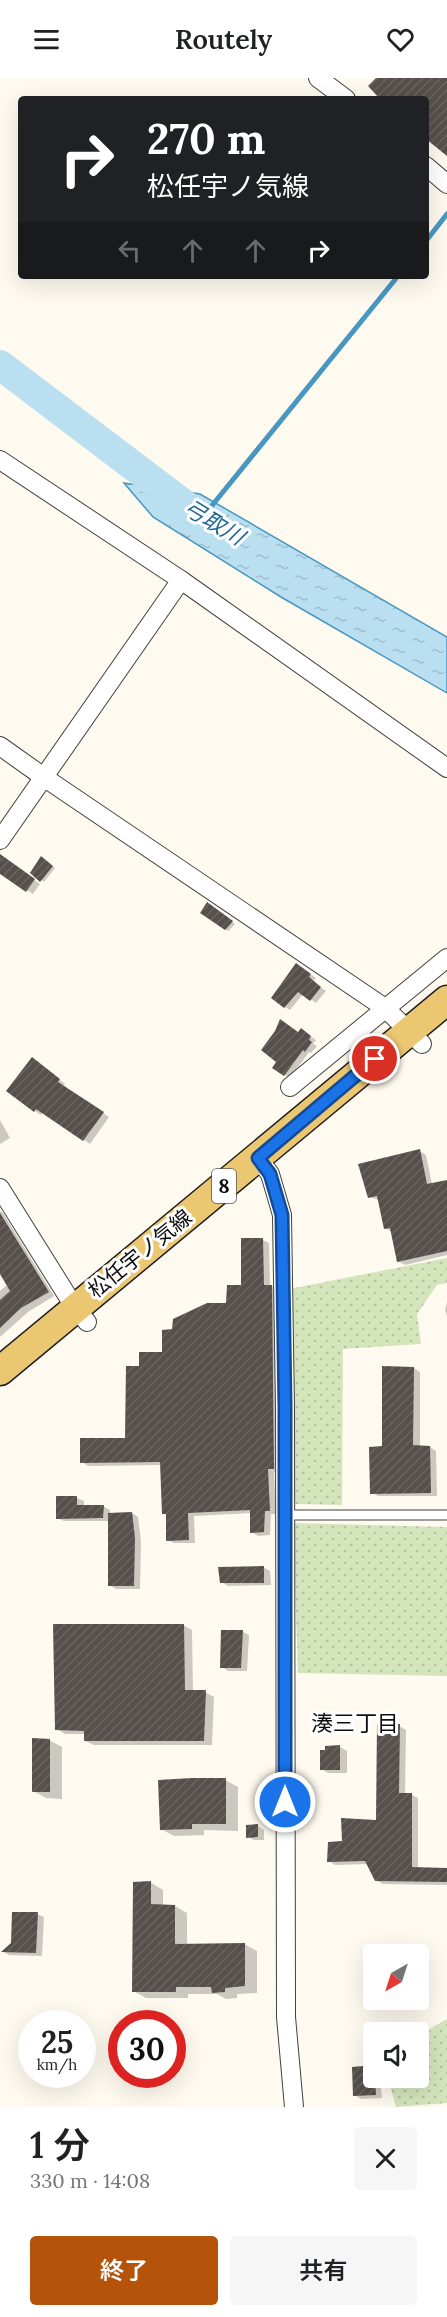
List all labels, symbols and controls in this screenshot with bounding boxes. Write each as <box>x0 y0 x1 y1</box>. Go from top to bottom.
text: Routely <box>175 22 272 56</box>
icon: menu <box>30 23 63 56</box>
icon: heart <box>384 23 417 56</box>
text: 270 m <box>147 112 265 166</box>
icon: right <box>48 120 126 198</box>
text: 松任宇ノ気線 <box>147 169 309 203</box>
icon: left <box>113 234 146 267</box>
icon: ahead <box>176 234 209 267</box>
icon: ahead <box>239 234 272 267</box>
icon: right <box>302 234 335 267</box>
water label: 弓取川 <box>178 493 251 552</box>
pin <box>349 1033 400 1084</box>
icon: arrive <box>358 1042 391 1075</box>
road number: 8 <box>212 1169 236 1203</box>
street label: 松任宇ノ気線 <box>82 1203 197 1304</box>
district label: 湊三丁目 <box>311 1709 399 1737</box>
position arrow <box>253 1770 317 1834</box>
north arrow <box>363 1944 429 2010</box>
map controls <box>363 1944 429 2088</box>
speed limit sign: 30 <box>108 2010 186 2088</box>
button: sound <box>363 2022 429 2088</box>
text: 25 <box>41 2023 73 2061</box>
text: km/h <box>37 2055 77 2074</box>
text: 1 分 <box>30 2122 90 2168</box>
button: close <box>354 2127 417 2190</box>
text: 330 m · 14:08 <box>30 2168 150 2193</box>
button: 終了 <box>30 2236 218 2305</box>
button: 共有 <box>230 2236 417 2305</box>

